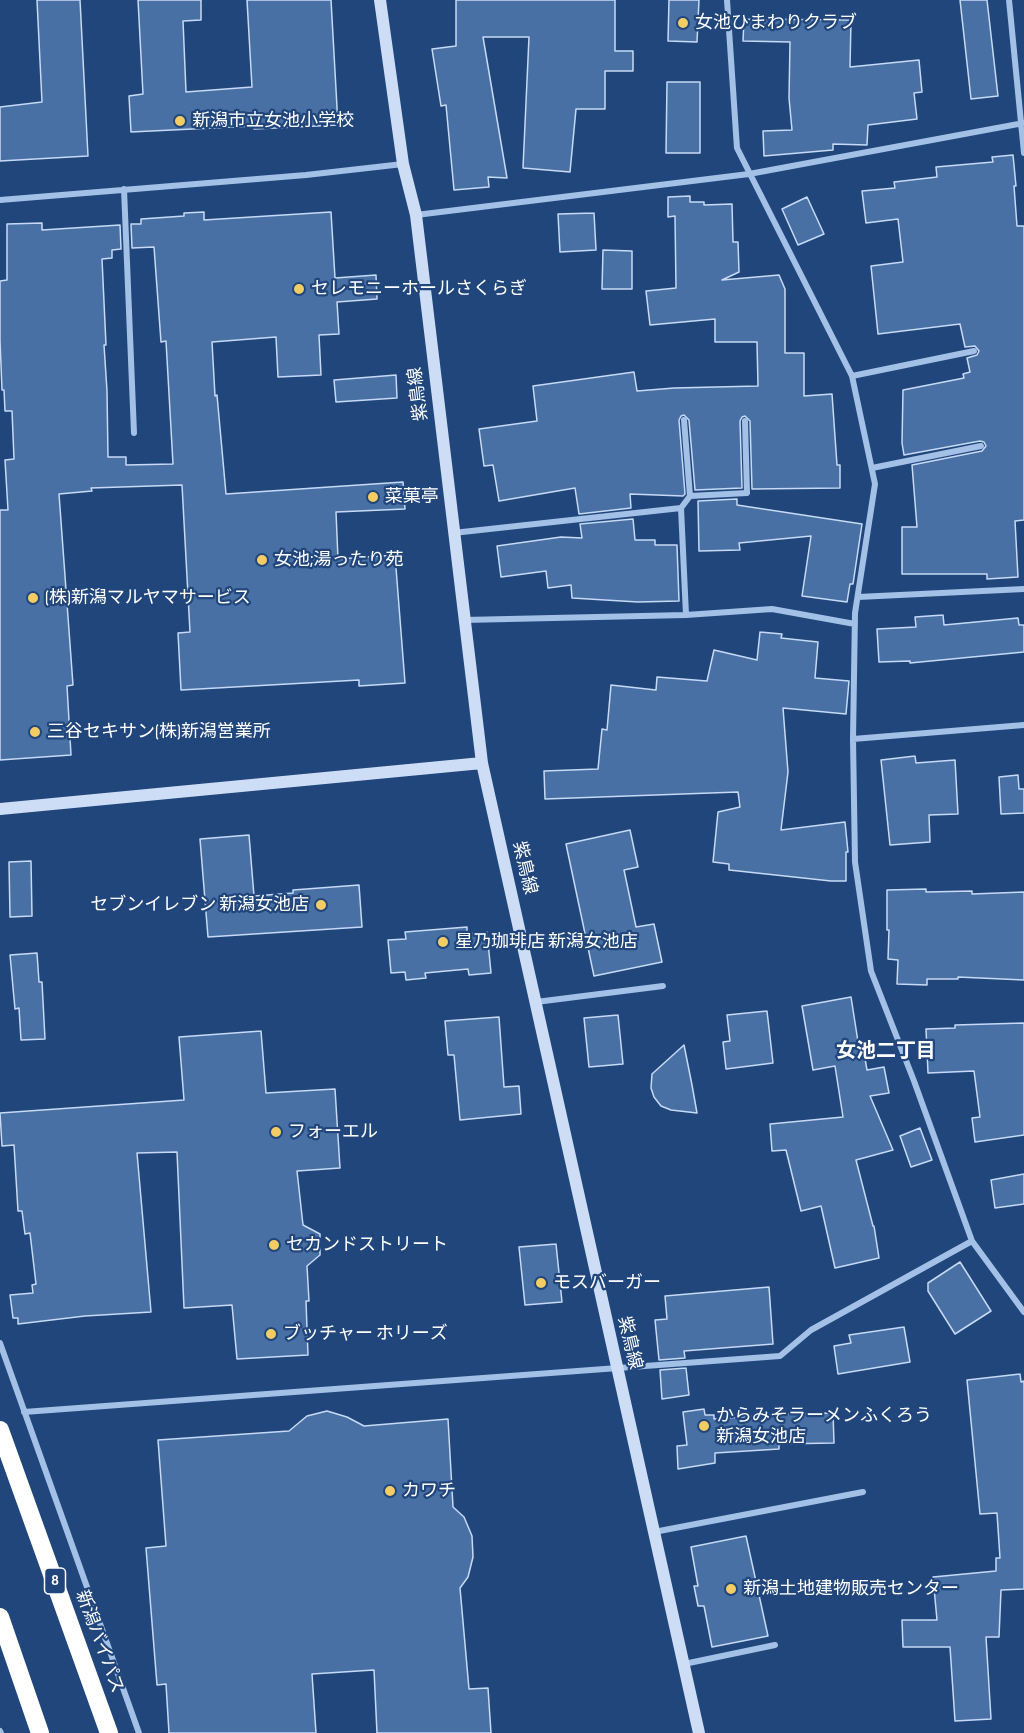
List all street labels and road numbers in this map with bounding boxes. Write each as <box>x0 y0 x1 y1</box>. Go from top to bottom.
street label: 紫鳥線 <box>405 366 433 422</box>
street label: 紫鳥線 <box>507 839 541 897</box>
street label: 紫鳥線 <box>612 1314 646 1372</box>
road number: 8 <box>44 1568 66 1594</box>
street label: 新潟バイパス <box>70 1588 128 1696</box>

